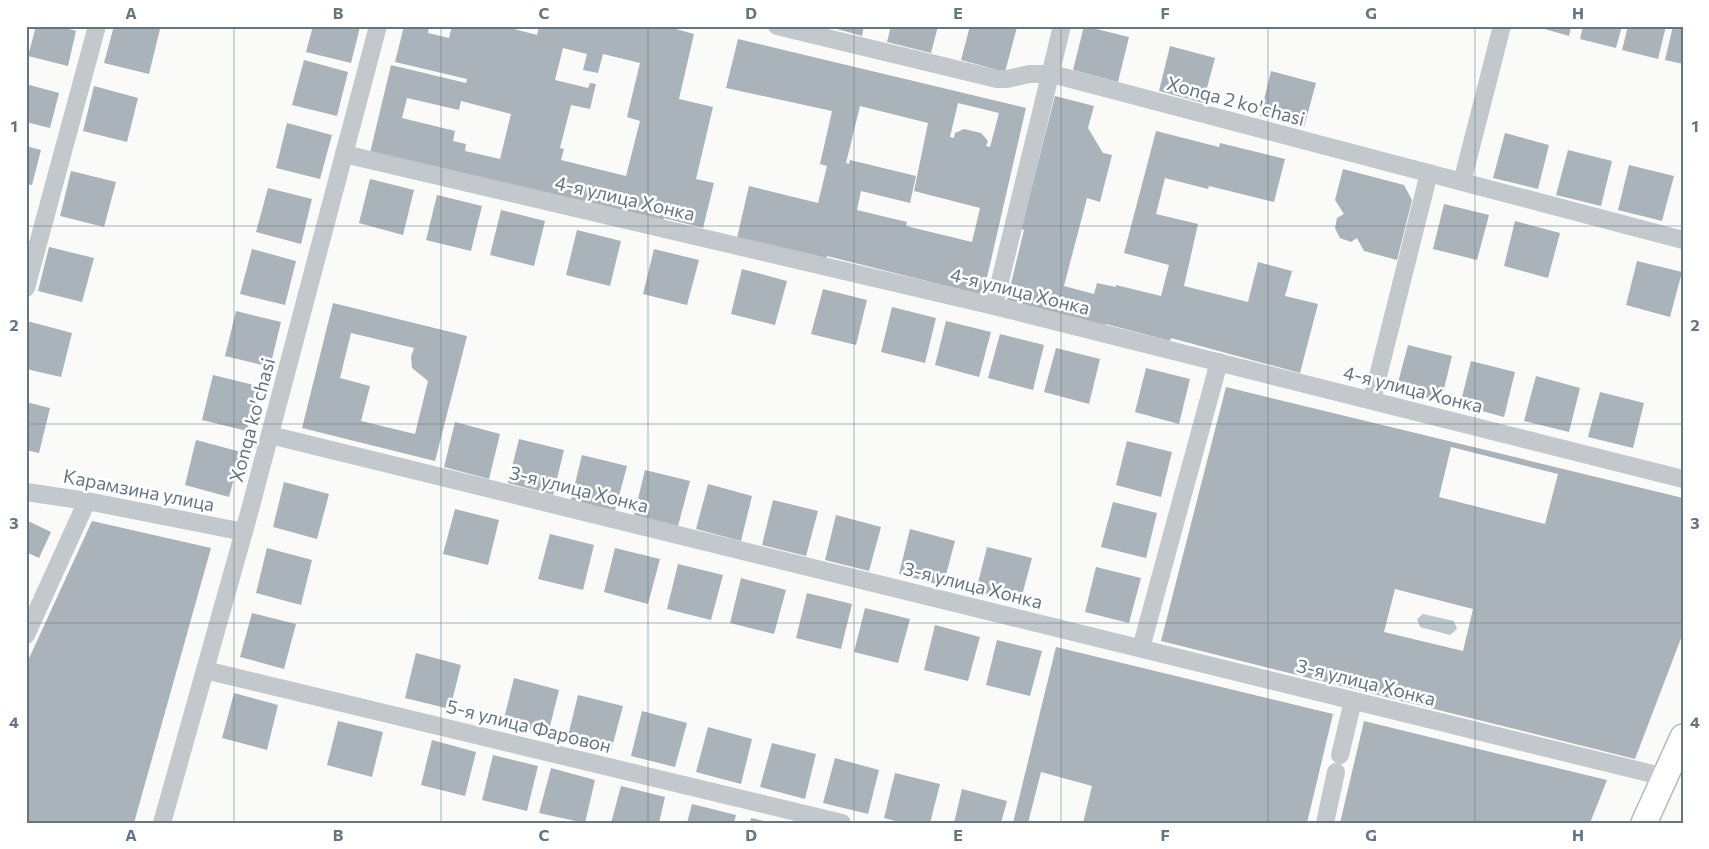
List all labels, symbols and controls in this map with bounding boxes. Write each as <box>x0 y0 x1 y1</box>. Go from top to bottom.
text: A <box>125 3 137 22</box>
text: B <box>333 3 344 22</box>
text: C <box>539 3 550 22</box>
text: D <box>745 3 757 22</box>
text: E <box>953 3 963 22</box>
text: F <box>1160 3 1170 22</box>
text: G <box>1365 3 1377 22</box>
text: H <box>1572 3 1584 22</box>
street label: Xonqa 2 ko'chasi <box>1165 71 1308 130</box>
text: 1 <box>10 116 18 135</box>
text: 1 <box>1691 116 1699 135</box>
street label: 4-я улица Хонка <box>553 170 697 225</box>
street label: 4-я улица Хонка <box>948 262 1092 319</box>
text: 2 <box>9 315 19 334</box>
text: 2 <box>1690 315 1700 334</box>
street label: Xonqa ko'chasi <box>224 355 279 485</box>
street label: 4-я улица Хонка <box>1341 360 1485 417</box>
street label: 3-я улица Хонка <box>507 460 651 517</box>
street label: Карамзина улица <box>62 464 217 515</box>
text: 3 <box>9 513 19 532</box>
text: 3 <box>1690 513 1700 532</box>
street label: 3-я улица Хонка <box>901 556 1045 613</box>
street label: 3-я улица Хонка <box>1294 653 1438 710</box>
street label: 5-я улица Фаровон <box>444 694 614 757</box>
text: 4 <box>9 712 19 731</box>
text: 4 <box>1690 712 1700 731</box>
text: A <box>125 825 137 844</box>
text: B <box>333 825 344 844</box>
text: C <box>539 825 550 844</box>
text: D <box>745 825 757 844</box>
text: E <box>953 825 963 844</box>
text: F <box>1160 825 1170 844</box>
text: G <box>1365 825 1377 844</box>
text: H <box>1572 825 1584 844</box>

